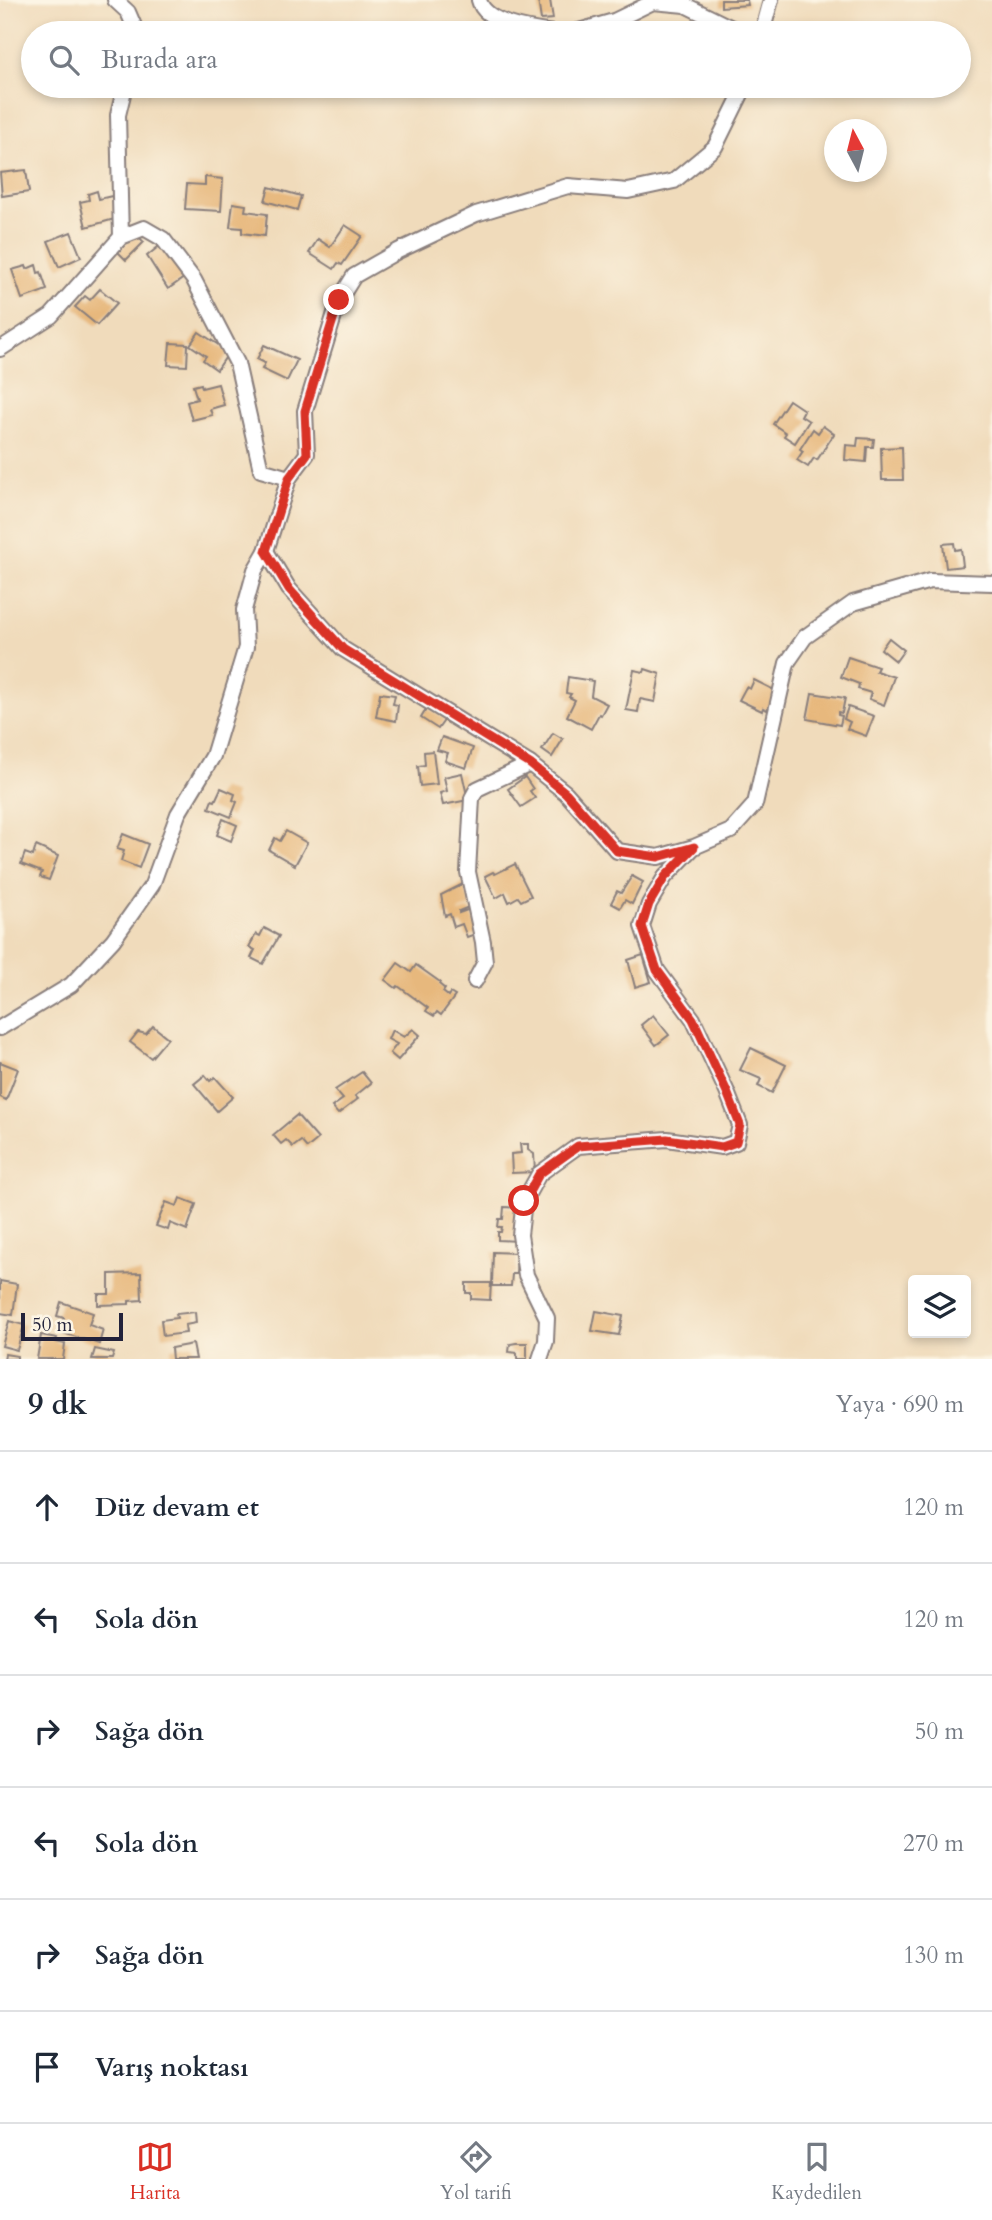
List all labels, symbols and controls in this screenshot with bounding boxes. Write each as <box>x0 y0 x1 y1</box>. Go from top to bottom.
search box <box>21 21 971 98</box>
icon: search <box>45 41 83 79</box>
text: Burada ara <box>101 42 218 77</box>
north arrow <box>824 119 887 182</box>
route end <box>323 284 354 315</box>
route start <box>508 1185 539 1216</box>
map controls <box>908 1275 971 1338</box>
button: layers <box>908 1275 971 1338</box>
scale bar <box>21 1310 122 1342</box>
text: 50 m <box>32 1312 73 1338</box>
text: 9 dk <box>28 1384 87 1425</box>
text: Yaya · 690 m <box>836 1389 964 1420</box>
icon: ahead <box>28 1488 66 1526</box>
text: Düz devam et <box>95 1490 259 1525</box>
text: 120 m <box>903 1492 964 1523</box>
icon: left <box>28 1600 66 1638</box>
text: Sola dön <box>95 1602 198 1637</box>
text: 120 m <box>903 1604 964 1635</box>
icon: right <box>28 1712 66 1750</box>
text: Sağa dön <box>95 1714 204 1749</box>
text: 50 m <box>915 1716 964 1747</box>
icon: left <box>28 1824 66 1862</box>
text: Sola dön <box>95 1826 198 1861</box>
text: 270 m <box>903 1828 964 1859</box>
icon: right <box>28 1936 66 1974</box>
text: Sağa dön <box>95 1938 204 1973</box>
text: 130 m <box>903 1940 964 1971</box>
icon: arrive <box>28 2048 66 2086</box>
text: Varış noktası <box>95 2050 248 2085</box>
tab: Harita <box>130 2138 180 2206</box>
tab: Yol tarifi <box>440 2138 512 2206</box>
tab: Kaydedilen <box>771 2138 862 2206</box>

